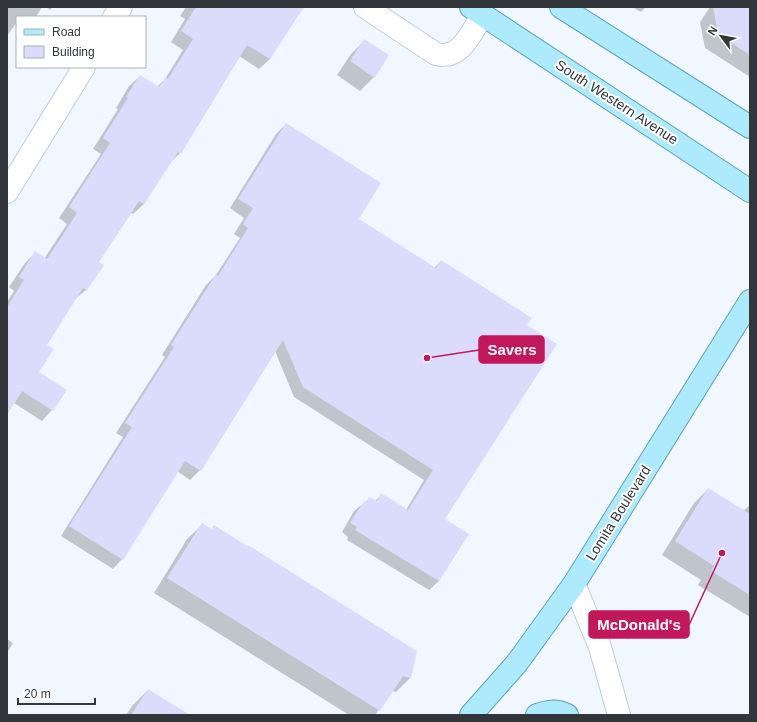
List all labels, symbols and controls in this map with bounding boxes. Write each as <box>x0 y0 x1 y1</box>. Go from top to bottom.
legend <box>16 16 146 68</box>
north arrow <box>701 16 741 56</box>
text: N <box>705 24 720 37</box>
text: Road <box>52 25 81 39</box>
text: Building <box>52 45 95 59</box>
street label: South Western Avenue <box>553 56 681 148</box>
callout: Savers <box>479 336 544 363</box>
text: Savers <box>487 341 537 358</box>
street label: Lomita Boulevard <box>582 463 654 563</box>
callout: McDonald's <box>589 611 689 638</box>
text: McDonald's <box>597 616 681 633</box>
scale bar <box>18 680 95 706</box>
text: 20 m <box>24 687 51 701</box>

